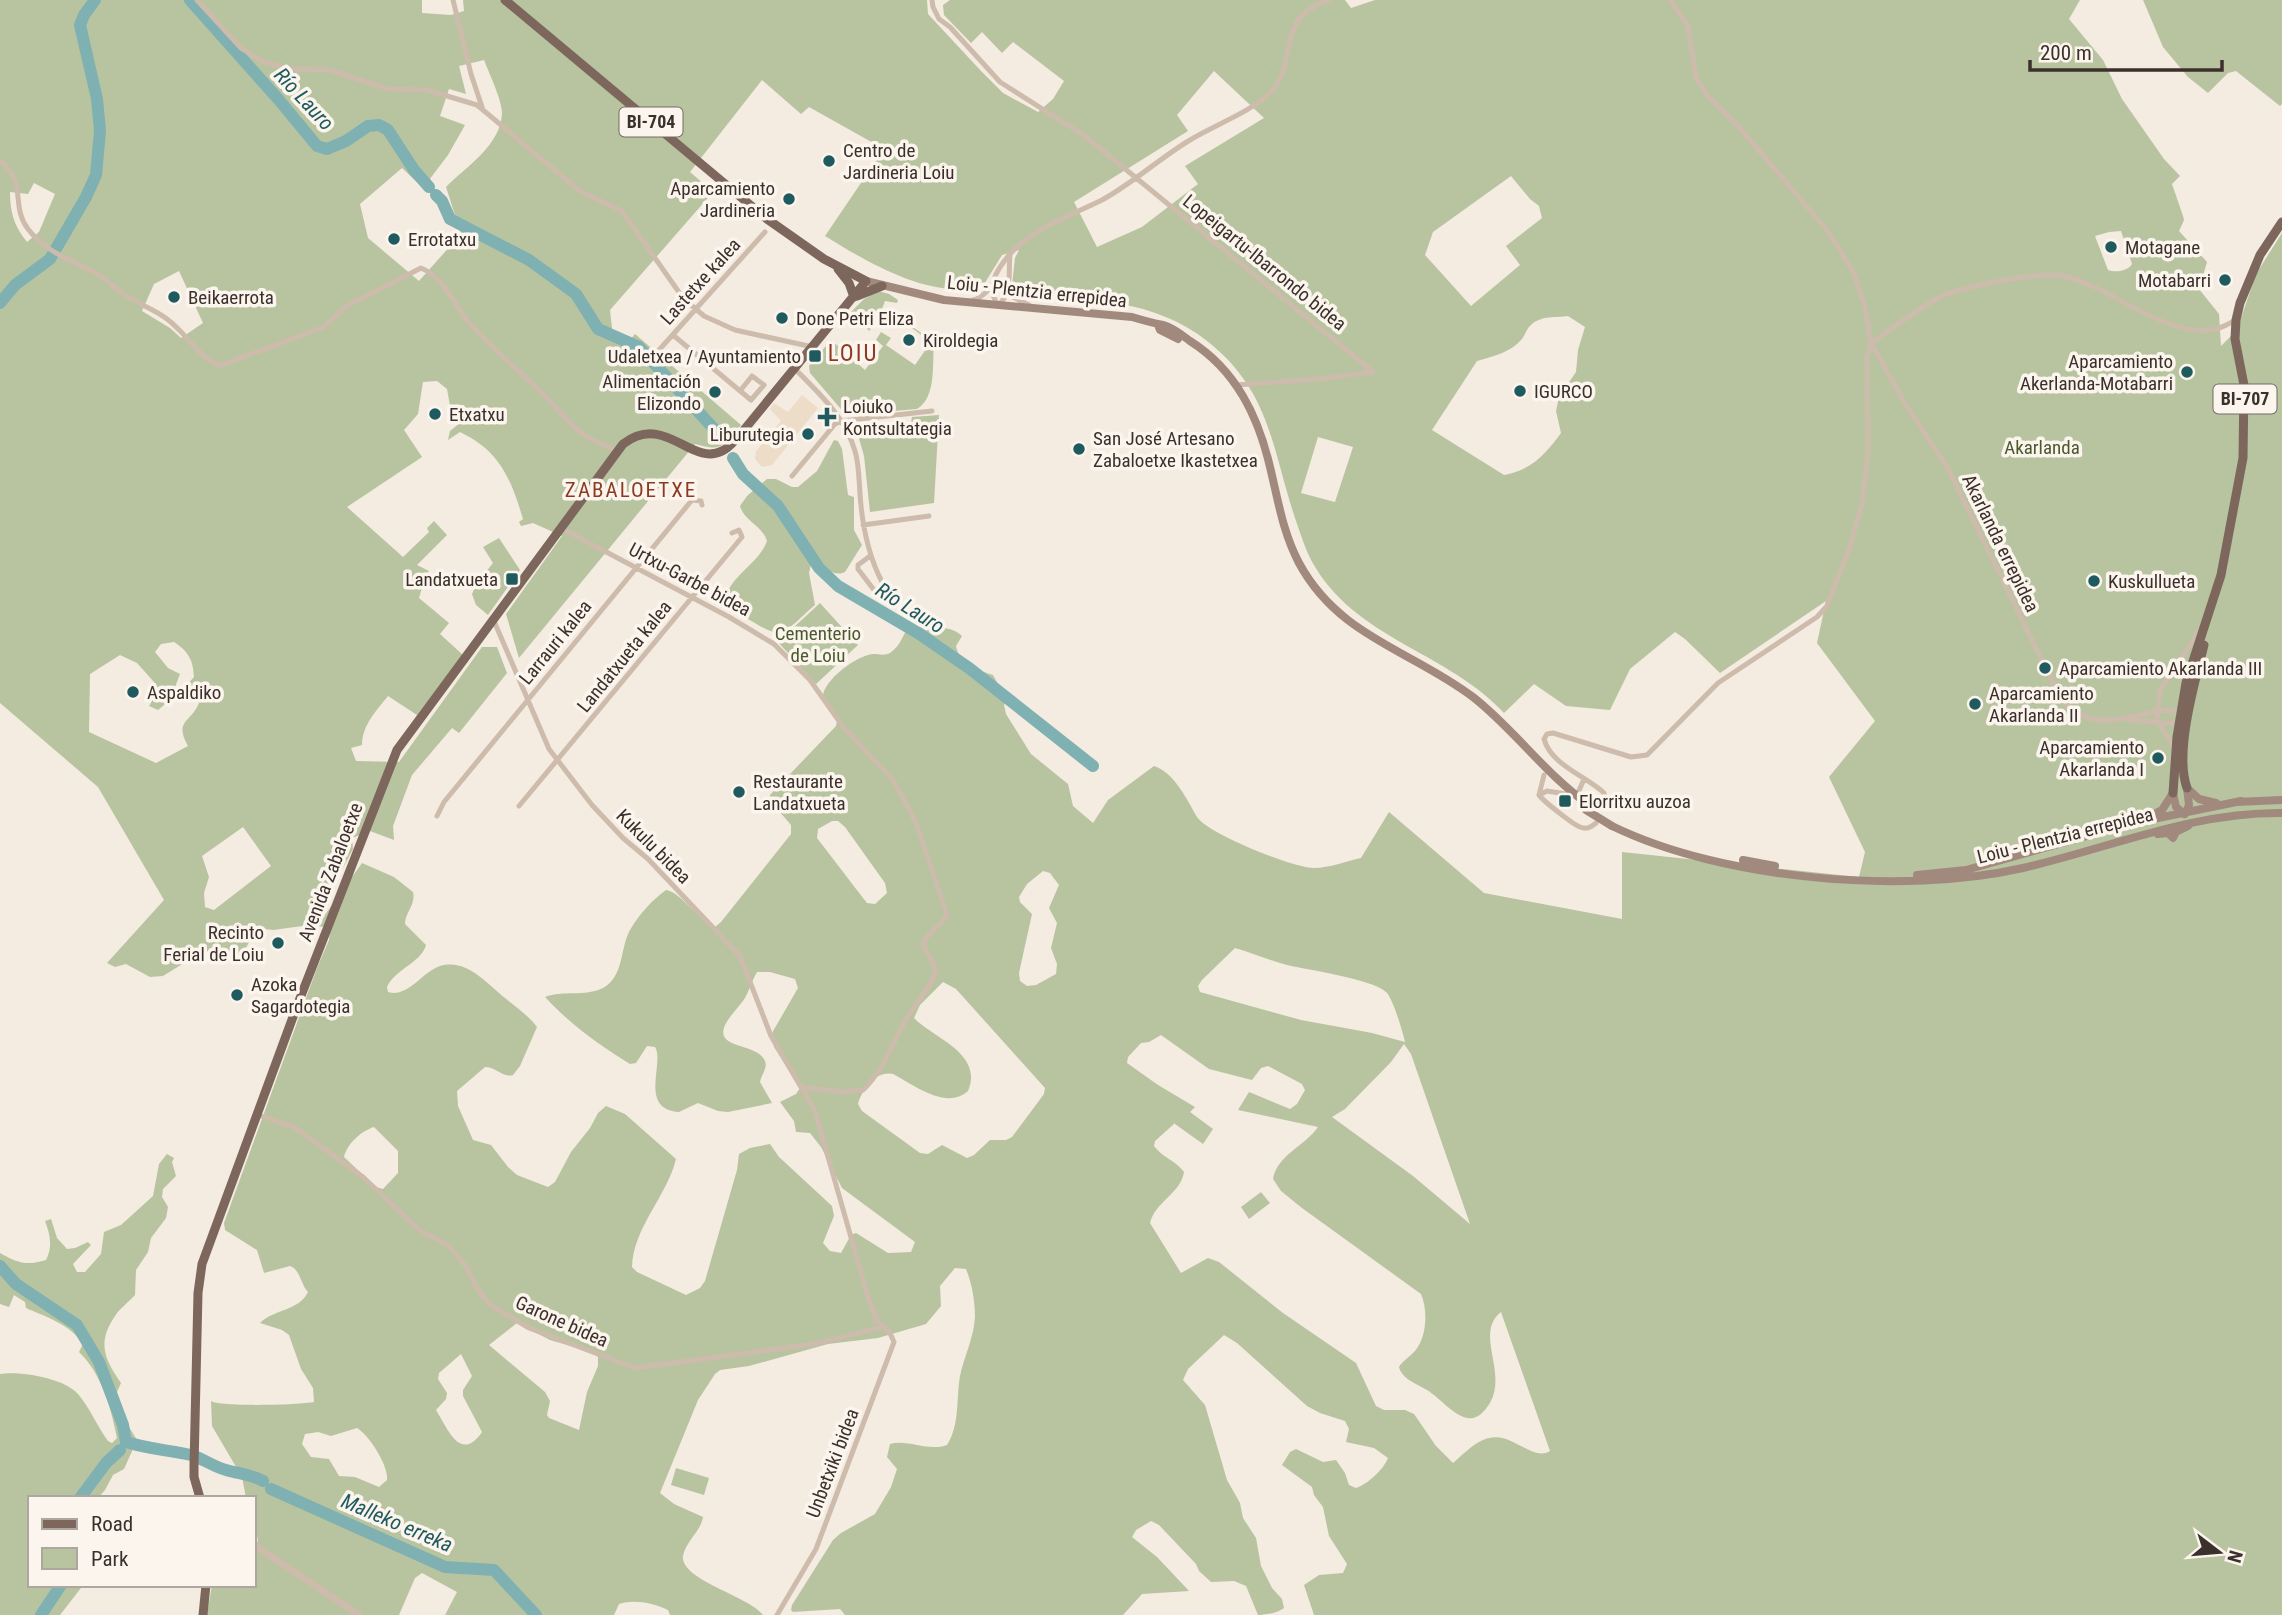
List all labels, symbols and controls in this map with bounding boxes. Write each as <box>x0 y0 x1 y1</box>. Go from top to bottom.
scale bar <box>2030 28 2222 72</box>
text: 200 m <box>2040 41 2092 65</box>
water label: Río Lauro <box>269 63 339 135</box>
road number: BI-704 <box>620 107 682 136</box>
place label: Centro de Jardineria Loiu <box>843 139 955 184</box>
marker: Centro de Jardineria Loiu <box>821 153 837 169</box>
place label: Aparcamiento Jardineria <box>670 177 775 222</box>
street label: Lopeigartu-Ibarrondo bidea <box>1178 189 1351 335</box>
marker: Aparcamiento Jardineria <box>781 191 797 207</box>
place label: Errotatxu <box>408 228 476 251</box>
marker: Errotatxu <box>386 231 402 247</box>
street label: Lastetxe kalea <box>656 233 745 329</box>
place label: Motagane <box>2125 236 2200 259</box>
marker: Motagane <box>2103 239 2119 255</box>
place label: Motabarri <box>2138 269 2211 292</box>
street label: Loiu - Plentzia errepidea <box>946 271 1128 312</box>
marker: Motabarri <box>2217 272 2233 288</box>
place label: Beikaerrota <box>188 286 274 309</box>
marker: Beikaerrota <box>166 289 182 305</box>
place label: Done Petri Eliza <box>796 307 914 330</box>
marker: Done Petri Eliza <box>774 310 790 326</box>
place label: Kiroldegia <box>923 329 998 352</box>
marker: Kiroldegia <box>901 332 917 348</box>
district label: LOIU <box>828 340 878 367</box>
place label: Udaletxea / Ayuntamiento <box>608 345 801 368</box>
marker: Udaletxea / Ayuntamiento <box>807 348 823 364</box>
place label: Aparcamiento Akerlanda-Motabarri <box>2020 350 2173 395</box>
marker: Aparcamiento Akerlanda-Motabarri <box>2179 364 2195 380</box>
place label: Alimentación Elizondo <box>602 370 701 415</box>
place label: IGURCO <box>1534 380 1593 403</box>
marker: IGURCO <box>1512 383 1528 399</box>
marker: Alimentación Elizondo <box>707 384 723 400</box>
road number: BI-707 <box>2214 384 2276 414</box>
place label: Loiuko Kontsultategia <box>843 395 952 440</box>
place label: Etxatxu <box>449 403 505 426</box>
marker: Etxatxu <box>427 406 443 422</box>
marker: Loiuko Kontsultategia <box>817 407 837 427</box>
place label: Liburutegia <box>710 423 794 446</box>
marker: Liburutegia <box>800 426 816 442</box>
place label: San José Artesano Zabaloetxe Ikastetxea <box>1093 427 1258 472</box>
park label: Akarlanda <box>2004 436 2080 459</box>
marker: San José Artesano Zabaloetxe Ikastetxea <box>1071 441 1087 457</box>
street label: Akarlanda errepidea <box>1957 471 2044 616</box>
district label: ZABALOETXE <box>565 478 697 502</box>
street label: Urtxu-Garbe bidea <box>625 538 755 621</box>
place label: Landatxueta <box>405 568 498 591</box>
place label: Kuskullueta <box>2108 570 2195 593</box>
marker: Landatxueta <box>504 571 520 587</box>
marker: Kuskullueta <box>2086 573 2102 589</box>
water label: Río Lauro <box>871 578 949 638</box>
street label: Larrauri kalea <box>514 595 596 689</box>
street label: Landatxueta kalea <box>572 596 676 717</box>
park label: Cementerio de Loiu <box>775 622 861 667</box>
place label: Aparcamiento Akarlanda III <box>2059 657 2262 680</box>
marker: Aparcamiento Akarlanda III <box>2037 660 2053 676</box>
place label: Aspaldiko <box>147 681 221 704</box>
place label: Aparcamiento Akarlanda II <box>1989 682 2094 727</box>
marker: Aspaldiko <box>125 684 141 700</box>
marker: Aparcamiento Akarlanda II <box>1967 696 1983 712</box>
place label: Aparcamiento Akarlanda I <box>2039 736 2144 781</box>
marker: Aparcamiento Akarlanda I <box>2150 750 2166 766</box>
place label: Restaurante Landatxueta <box>753 770 846 815</box>
marker: Restaurante Landatxueta <box>731 784 747 800</box>
place label: Elorritxu auzoa <box>1579 790 1691 813</box>
marker: Elorritxu auzoa <box>1557 793 1573 809</box>
street label: Avenida Zabaloetxe <box>293 799 368 945</box>
street label: Loiu - Plentzia errepidea <box>1975 802 2156 869</box>
street label: Kukulu bidea <box>612 804 696 888</box>
place label: Recinto Ferial de Loiu <box>163 921 264 966</box>
marker: Recinto Ferial de Loiu <box>270 935 286 951</box>
place label: Azoka Sagardotegia <box>251 973 350 1018</box>
marker: Azoka Sagardotegia <box>229 987 245 1003</box>
street label: Garone bidea <box>512 1291 612 1352</box>
street label: Unbetxiki bidea <box>801 1405 864 1521</box>
water label: Malleko erreka <box>338 1489 456 1557</box>
legend <box>28 1496 256 1587</box>
text: Road <box>91 1512 133 1536</box>
north arrow <box>2184 1517 2254 1587</box>
text: Park <box>91 1547 129 1571</box>
text: N <box>2222 1548 2248 1565</box>

